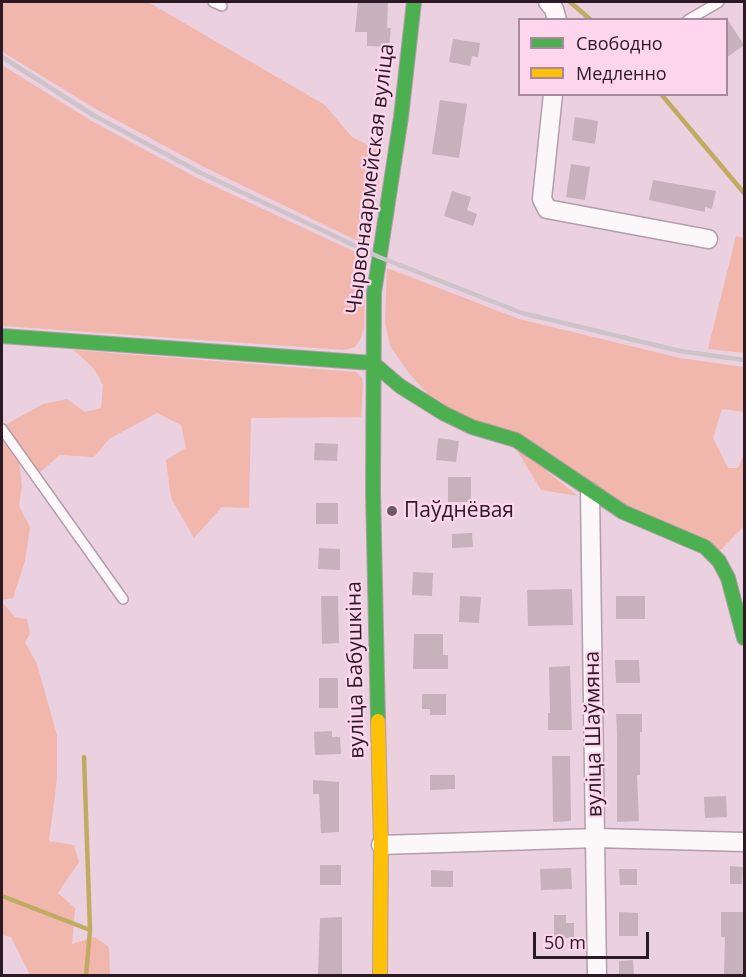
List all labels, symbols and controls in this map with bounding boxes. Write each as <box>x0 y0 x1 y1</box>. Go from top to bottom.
legend <box>518 18 728 96</box>
text: Свободно <box>576 31 663 55</box>
street label: Чырвонаармейская вуліца <box>342 42 400 316</box>
text: Медленно <box>576 61 667 85</box>
place label: Паўднёвая <box>404 498 514 524</box>
marker: Паўднёвая <box>385 504 399 518</box>
street label: вуліца Бабушкіна <box>342 581 370 759</box>
street label: вуліца Шаўмяна <box>580 651 608 817</box>
scale bar <box>536 920 652 958</box>
text: 50 m <box>544 930 586 954</box>

